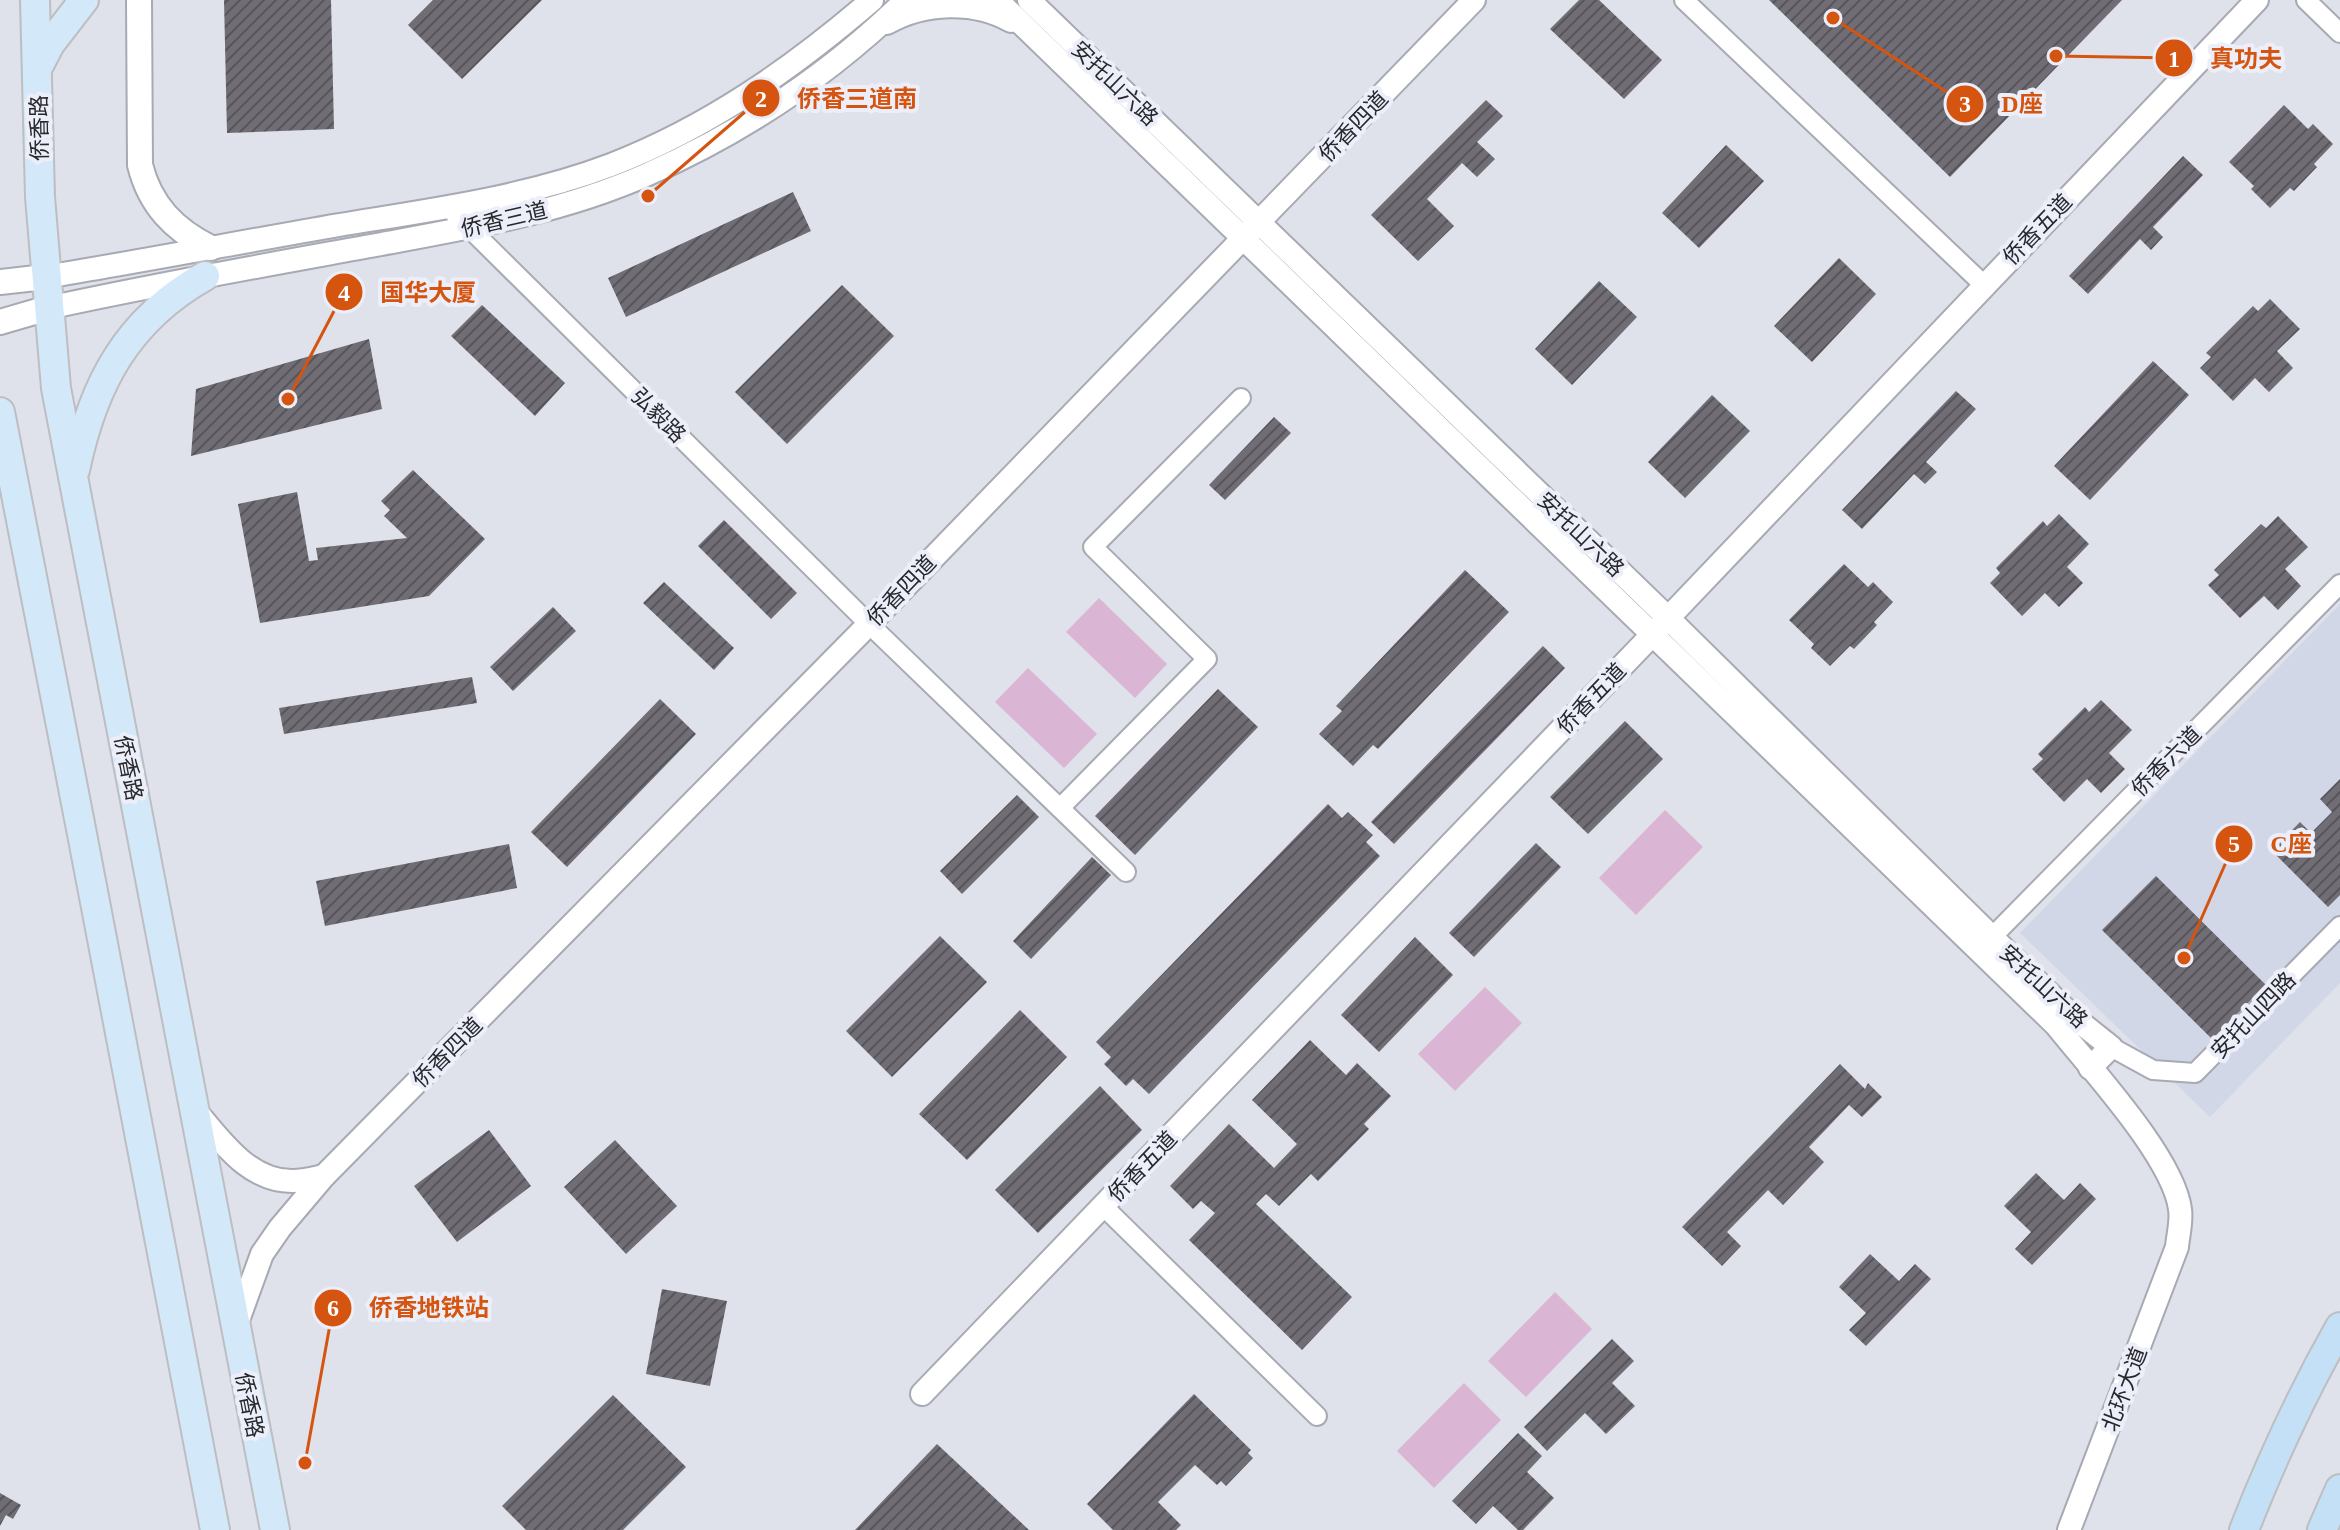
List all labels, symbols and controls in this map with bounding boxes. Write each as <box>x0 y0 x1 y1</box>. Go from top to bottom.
callout: 真功夫 <box>2154 34 2298 82</box>
street label: 安托山六路 <box>1066 36 1163 131</box>
text: 1 <box>2168 46 2180 72</box>
text: 真功夫 <box>2210 46 2282 72</box>
callout: 侨香三道南 <box>741 74 933 122</box>
callout: D座 <box>1945 80 2058 128</box>
text: 2 <box>755 86 767 112</box>
text: 侨香三道南 <box>797 86 917 112</box>
street label: 侨香四道 <box>1314 86 1393 167</box>
text: 3 <box>1959 91 1971 117</box>
text: D座 <box>2001 91 2043 117</box>
street label: 侨香路 <box>26 95 53 161</box>
street label: 侨香五道 <box>1998 189 2077 270</box>
street label: 侨香三道 <box>458 197 550 242</box>
callout: 国华大厦 <box>324 268 492 316</box>
text: 4 <box>338 280 350 306</box>
text: 国华大厦 <box>380 280 476 306</box>
street label: 弘毅路 <box>626 383 691 448</box>
street label: 安托山六路 <box>1532 487 1629 582</box>
street label: 侨香四道 <box>862 550 941 631</box>
street label: 侨香五道 <box>1552 658 1631 739</box>
street label: 侨香六道 <box>2126 721 2206 801</box>
street label: 侨香路 <box>110 733 147 803</box>
callout: C座 <box>2214 820 2328 868</box>
text: 5 <box>2228 831 2240 857</box>
text: C座 <box>2270 831 2312 857</box>
street label: 安托山六路 <box>1995 940 2092 1033</box>
street label: 安托山四路 <box>2206 967 2301 1064</box>
street label: 侨香四道 <box>407 1012 487 1092</box>
street label: 侨香五道 <box>1103 1126 1182 1207</box>
callout: 侨香地铁站 <box>313 1284 505 1332</box>
text: 6 <box>327 1295 339 1321</box>
text: 侨香地铁站 <box>369 1295 489 1321</box>
street label: 北环大道 <box>2097 1344 2152 1435</box>
street label: 侨香路 <box>231 1370 268 1440</box>

